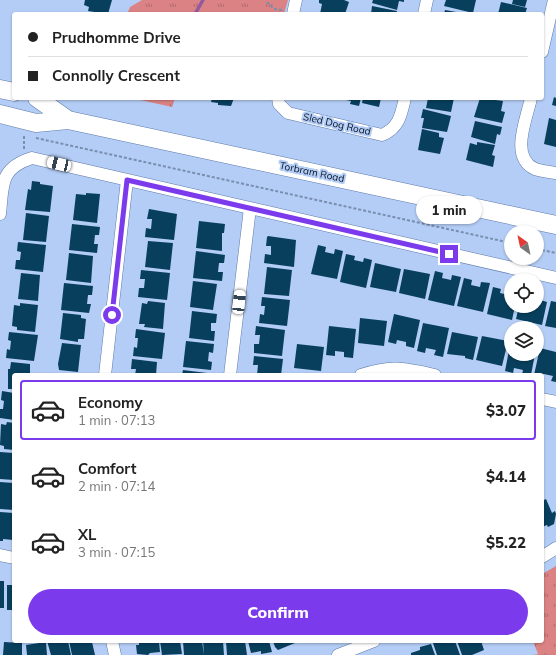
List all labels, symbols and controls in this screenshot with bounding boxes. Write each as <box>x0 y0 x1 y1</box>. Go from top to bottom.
text: Prudhomme Drive <box>52 28 181 47</box>
text: Connolly Crescent <box>52 66 180 85</box>
street label: Sled Dog Road <box>302 110 372 138</box>
car <box>46 155 72 173</box>
street label: Torbram Road <box>278 159 346 185</box>
callout: 1 min <box>416 196 482 224</box>
text: 1 min <box>432 202 466 218</box>
north arrow <box>504 225 544 265</box>
map controls <box>504 225 544 361</box>
route end <box>440 245 458 263</box>
button: locate <box>504 273 544 313</box>
car <box>232 289 246 315</box>
route start <box>103 306 121 324</box>
button: layers <box>504 321 544 361</box>
icon: car <box>30 392 66 428</box>
text: Economy <box>78 393 143 412</box>
text: $3.07 <box>486 401 526 420</box>
text: 1 min · 07:13 <box>78 412 155 428</box>
icon: car <box>30 458 66 494</box>
text: Comfort <box>78 459 136 478</box>
text: $4.14 <box>486 467 526 486</box>
text: 2 min · 07:14 <box>78 478 155 494</box>
icon: car <box>30 524 66 560</box>
text: XL <box>78 525 96 544</box>
text: $5.22 <box>486 533 526 552</box>
text: 3 min · 07:15 <box>78 544 155 560</box>
button: Confirm <box>28 589 528 635</box>

